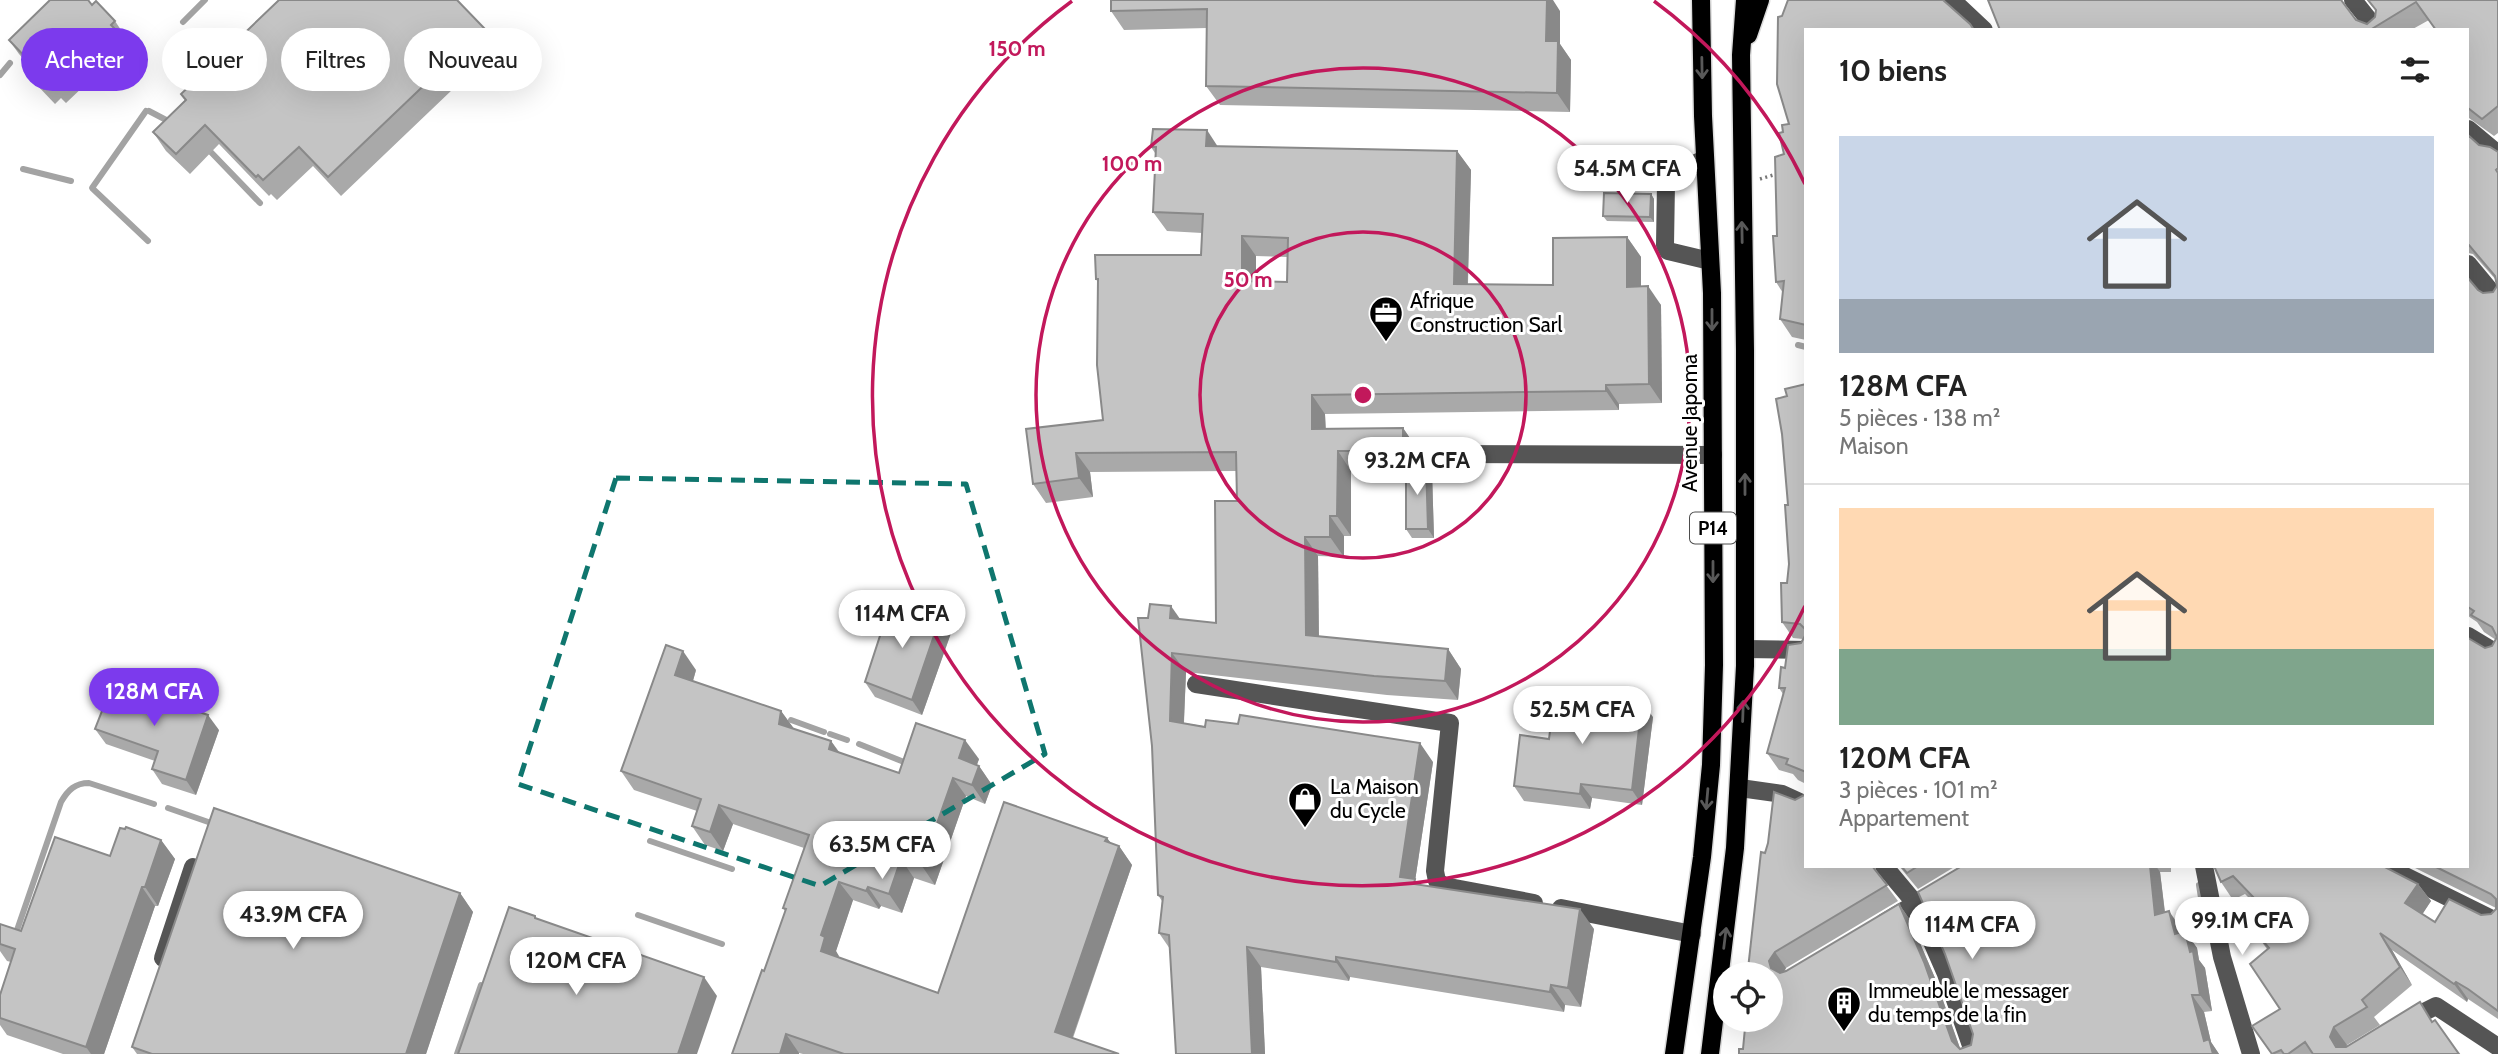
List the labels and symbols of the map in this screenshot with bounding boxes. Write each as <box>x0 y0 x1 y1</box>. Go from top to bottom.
text: 150 m <box>989 36 1045 61</box>
one-way arrow <box>1696 56 1709 79</box>
pin: 54.5M CFA <box>1547 146 1707 205</box>
text: 100 m <box>1102 151 1162 176</box>
one-way arrow <box>1735 220 1749 243</box>
text: 50 m <box>1223 267 1273 292</box>
place label: Afrique Construction Sarl <box>1410 288 1562 337</box>
office icon: Afrique Construction Sarl <box>1367 294 1405 343</box>
one-way arrow <box>1705 308 1719 331</box>
street label: Avenue Japoma <box>1677 354 1702 492</box>
centre of rings <box>1351 383 1375 407</box>
pin: 93.2M CFA <box>1337 438 1497 497</box>
one-way arrow <box>1738 472 1752 495</box>
road number: P14 <box>1690 512 1736 544</box>
one-way arrow <box>1707 560 1720 583</box>
pin: 114M CFA <box>830 590 974 650</box>
pin: 128M CFA <box>82 668 226 728</box>
pin: 52.5M CFA <box>1502 686 1662 746</box>
one-way arrow <box>1736 700 1749 723</box>
place label: La Maison du Cycle <box>1330 774 1419 823</box>
shop icon: La Maison du Cycle <box>1286 780 1324 829</box>
one-way arrow <box>1700 788 1713 810</box>
pin: 63.5M CFA <box>802 822 962 881</box>
pin: 43.9M CFA <box>213 892 373 951</box>
pin: 99.1M CFA <box>2162 898 2322 957</box>
pin: 114M CFA <box>1900 902 2044 961</box>
one-way arrow <box>1719 927 1732 950</box>
pin: 120M CFA <box>504 937 648 997</box>
place label: Immeuble le messager du temps de la fin <box>1868 978 2069 1027</box>
building icon: Immeuble le messager du temps de la fin <box>1825 984 1863 1033</box>

